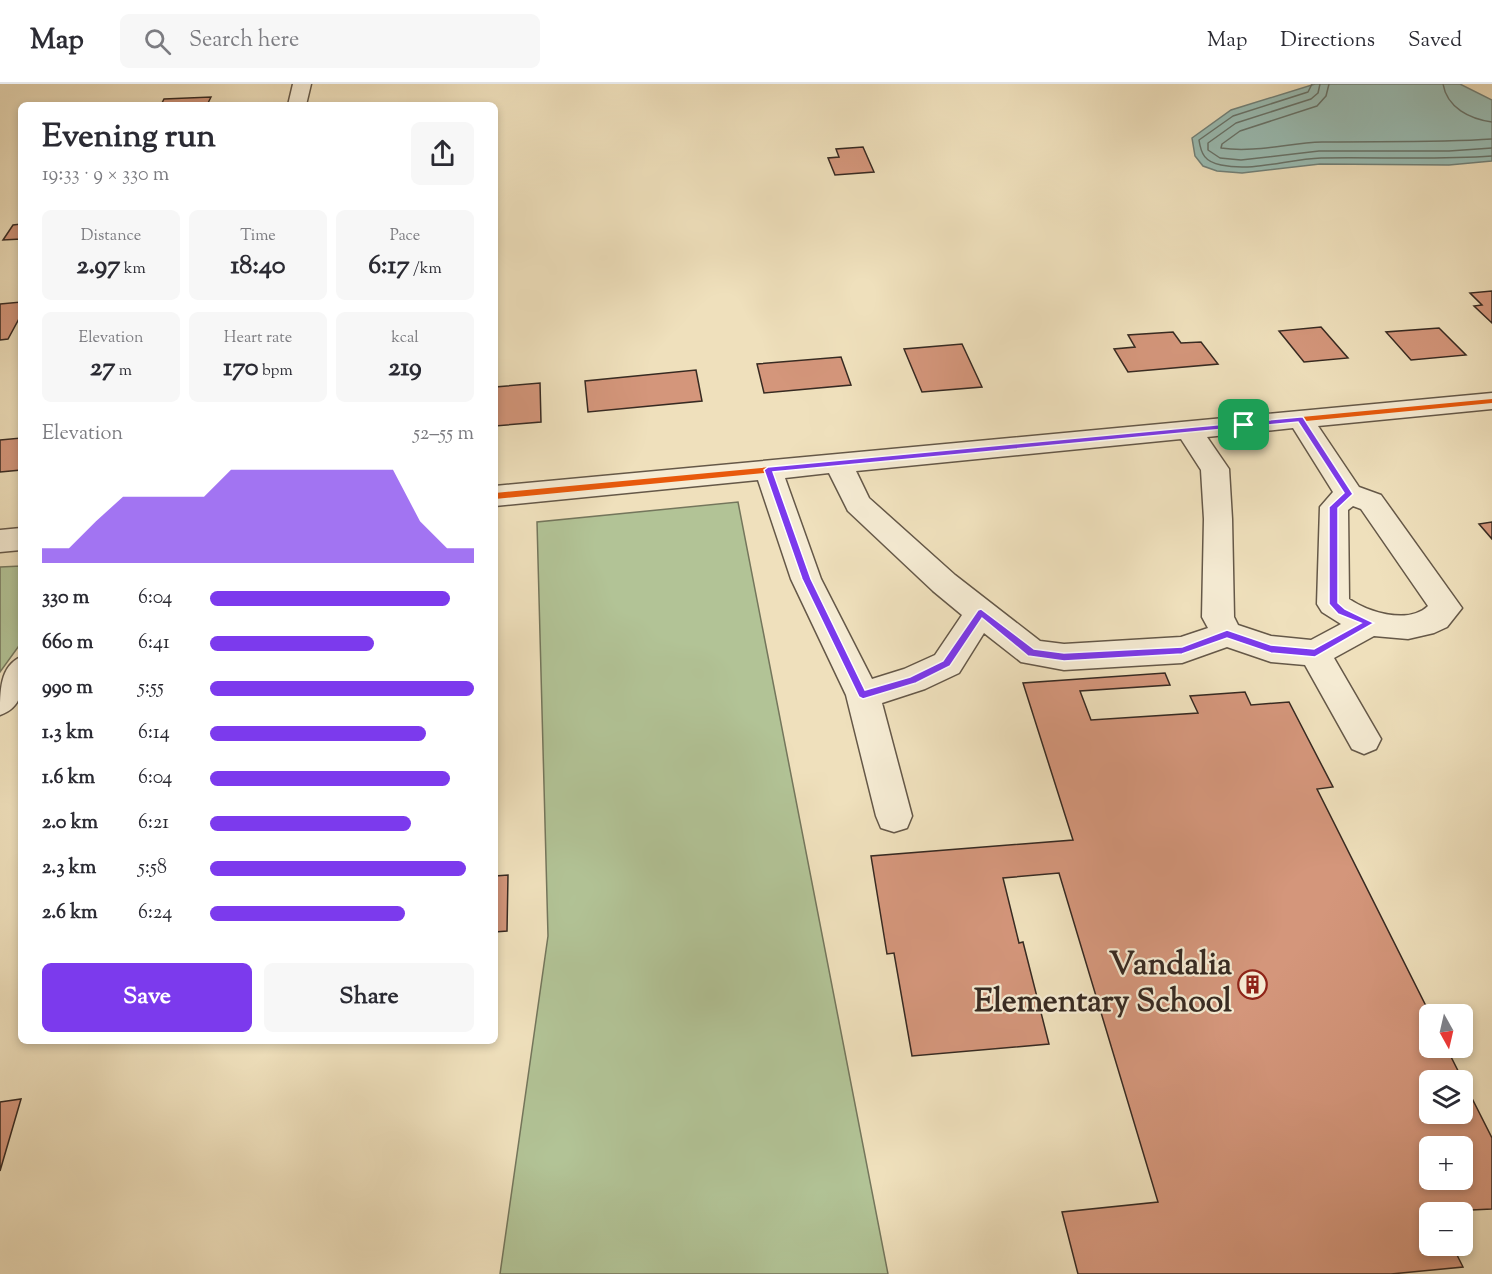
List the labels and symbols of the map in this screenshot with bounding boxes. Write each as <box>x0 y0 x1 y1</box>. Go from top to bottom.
pin <box>1218 399 1269 450</box>
place label: Vandalia Elementary School <box>974 943 1232 1026</box>
building icon: Vandalia Elementary School <box>1237 968 1269 1000</box>
north arrow <box>1419 1004 1473 1058</box>

